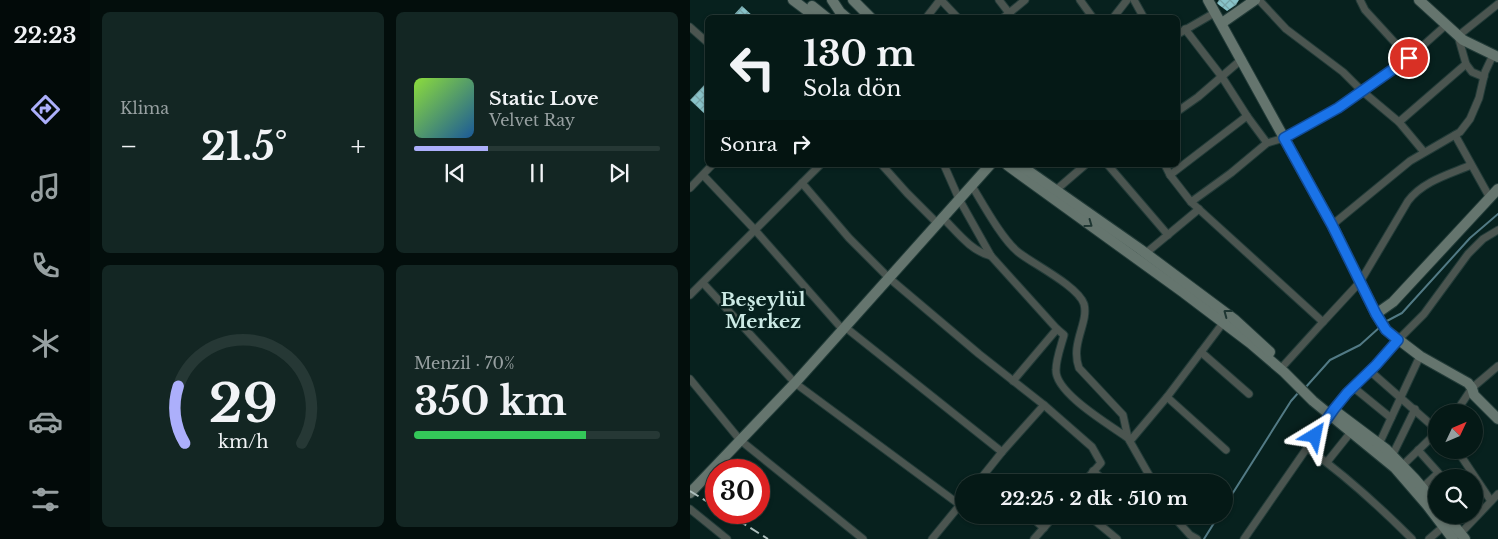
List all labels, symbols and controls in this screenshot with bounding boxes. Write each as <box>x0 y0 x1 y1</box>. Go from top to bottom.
text: 22:23 <box>13 22 77 49</box>
text: 130 m <box>803 32 915 75</box>
icon: left <box>720 35 785 100</box>
pin <box>1388 37 1430 79</box>
icon: arrive <box>1395 44 1423 72</box>
text: Sola dön <box>803 75 901 102</box>
text: Static Love <box>489 87 599 110</box>
icon: directions <box>28 92 63 127</box>
text: Klima <box>120 98 169 118</box>
text: Velvet Ray <box>489 110 575 130</box>
text: 21.5° <box>201 123 287 170</box>
text: − <box>120 129 138 164</box>
text: + <box>351 129 366 164</box>
icon: right <box>787 130 815 158</box>
text: Sonra <box>720 133 777 156</box>
icon: previous <box>441 159 469 187</box>
icon: pause <box>523 159 551 187</box>
icon: next <box>605 159 633 187</box>
icon: music <box>28 170 63 205</box>
one-way arrow <box>1083 219 1092 227</box>
icon: phone <box>28 248 63 283</box>
district label: Beşeylül Merkez <box>720 288 806 333</box>
one-way arrow <box>1224 311 1233 319</box>
icon: climate <box>28 326 63 361</box>
text: Menzil · 70% <box>414 353 515 373</box>
text: 29 <box>209 372 277 436</box>
text: 350 km <box>414 378 567 425</box>
icon: car <box>28 404 63 439</box>
north arrow <box>1428 404 1482 459</box>
map controls <box>1428 404 1483 524</box>
position arrow <box>1288 409 1340 461</box>
text: km/h <box>218 431 268 453</box>
speed limit sign: 30 <box>705 459 770 524</box>
button: search <box>1428 469 1483 524</box>
icon: filters <box>28 482 63 517</box>
text: 22:25 · 2 dk · 510 m <box>1000 487 1188 510</box>

